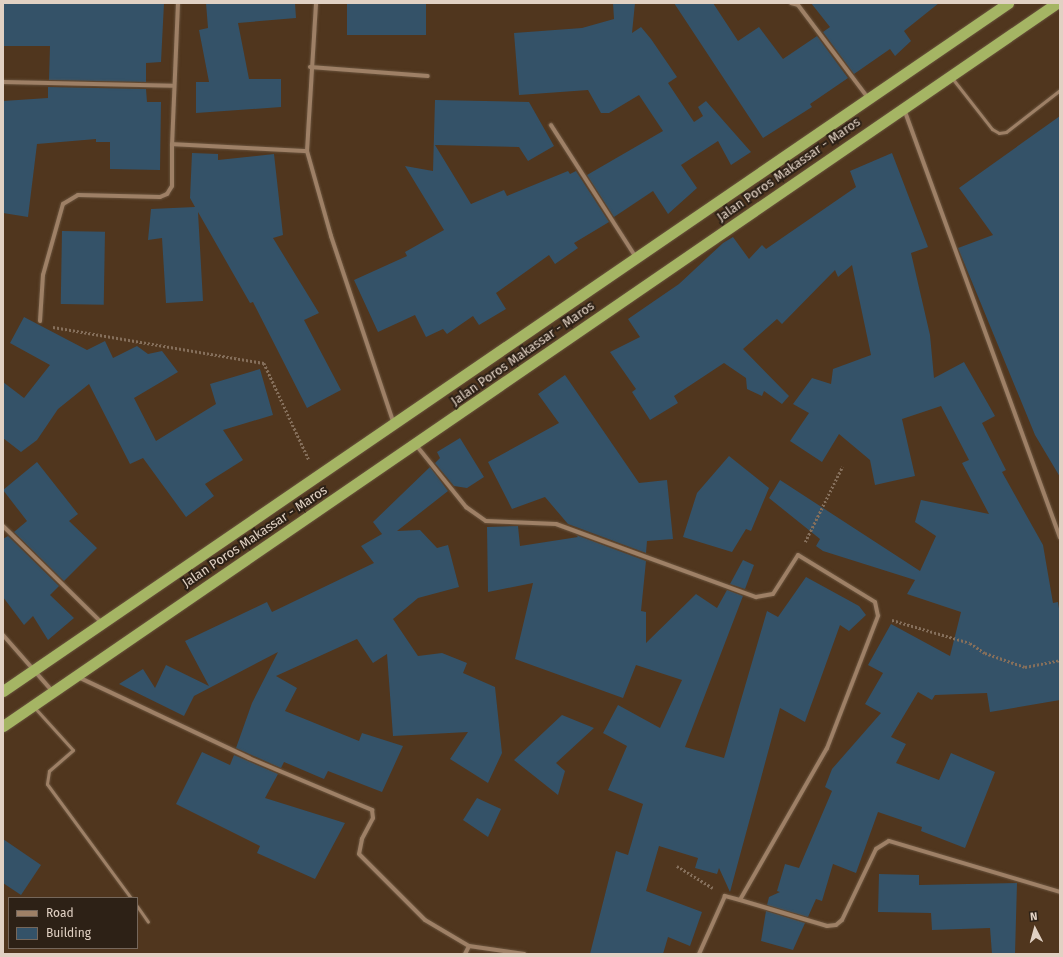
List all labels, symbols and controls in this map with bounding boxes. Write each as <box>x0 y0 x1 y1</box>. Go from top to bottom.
street label: Jalan Poros Makassar - Maros <box>714 114 864 226</box>
street label: Jalan Poros Makassar - Maros <box>448 298 598 410</box>
street label: Jalan Poros Makassar - Maros <box>180 483 330 591</box>
legend <box>8 897 138 949</box>
text: Road <box>46 906 74 920</box>
north arrow <box>1015 909 1055 949</box>
text: N <box>1029 910 1038 923</box>
text: Building <box>46 926 91 940</box>

